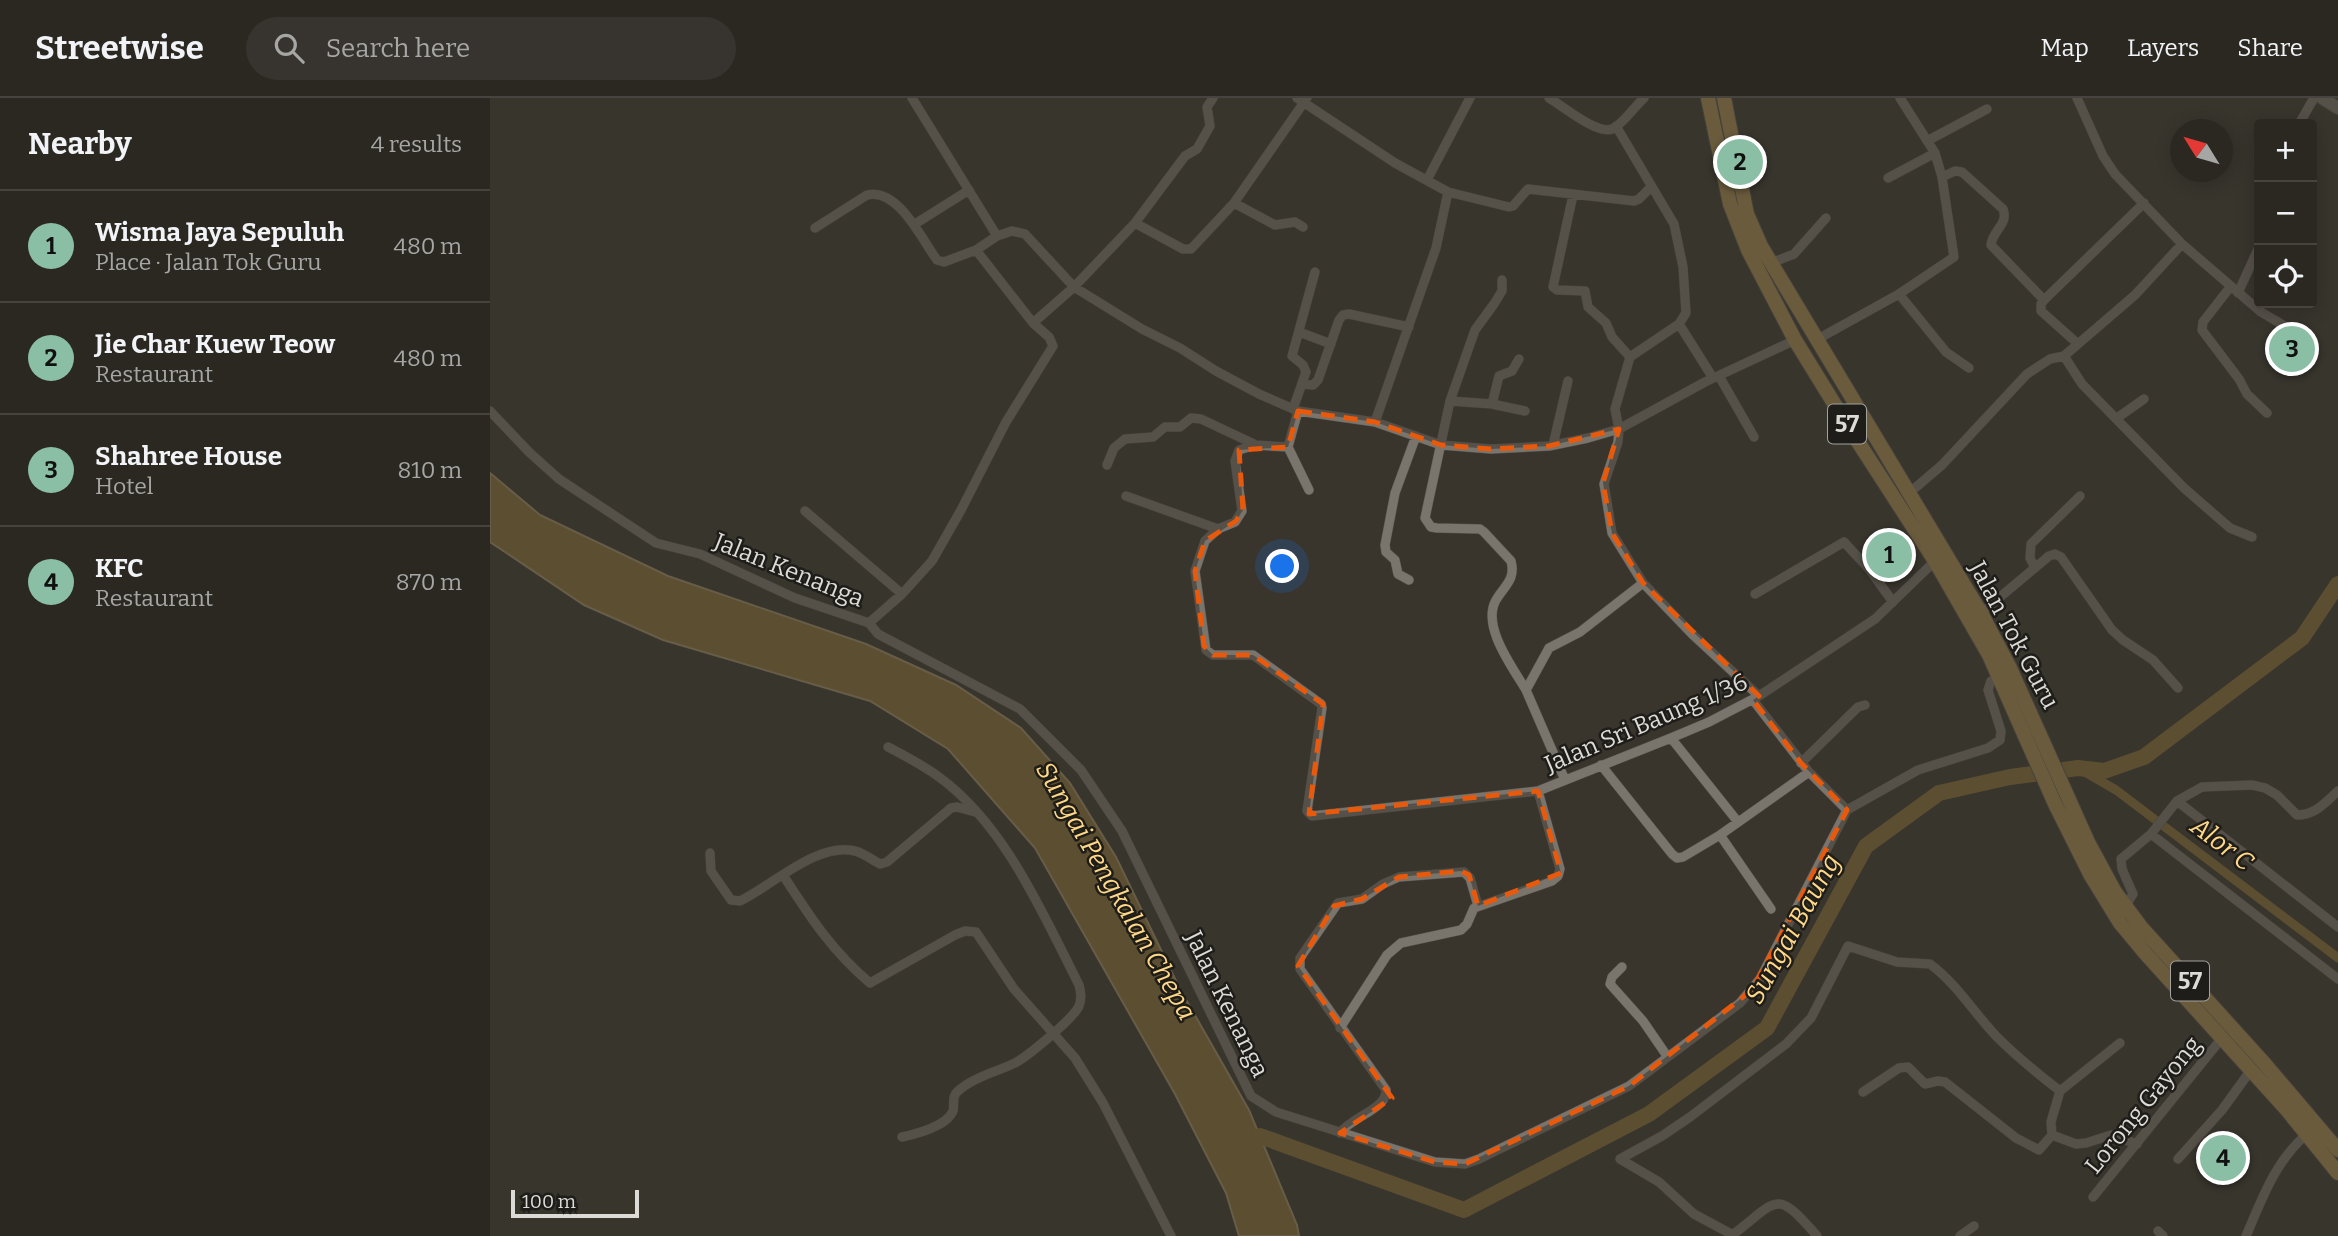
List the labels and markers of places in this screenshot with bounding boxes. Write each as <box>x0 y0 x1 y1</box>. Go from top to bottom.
pin: 2 <box>1717 136 1763 188</box>
pin: 3 <box>2269 323 2315 375</box>
pin: 1 <box>1866 529 1912 581</box>
pin: 4 <box>2200 1132 2246 1184</box>

